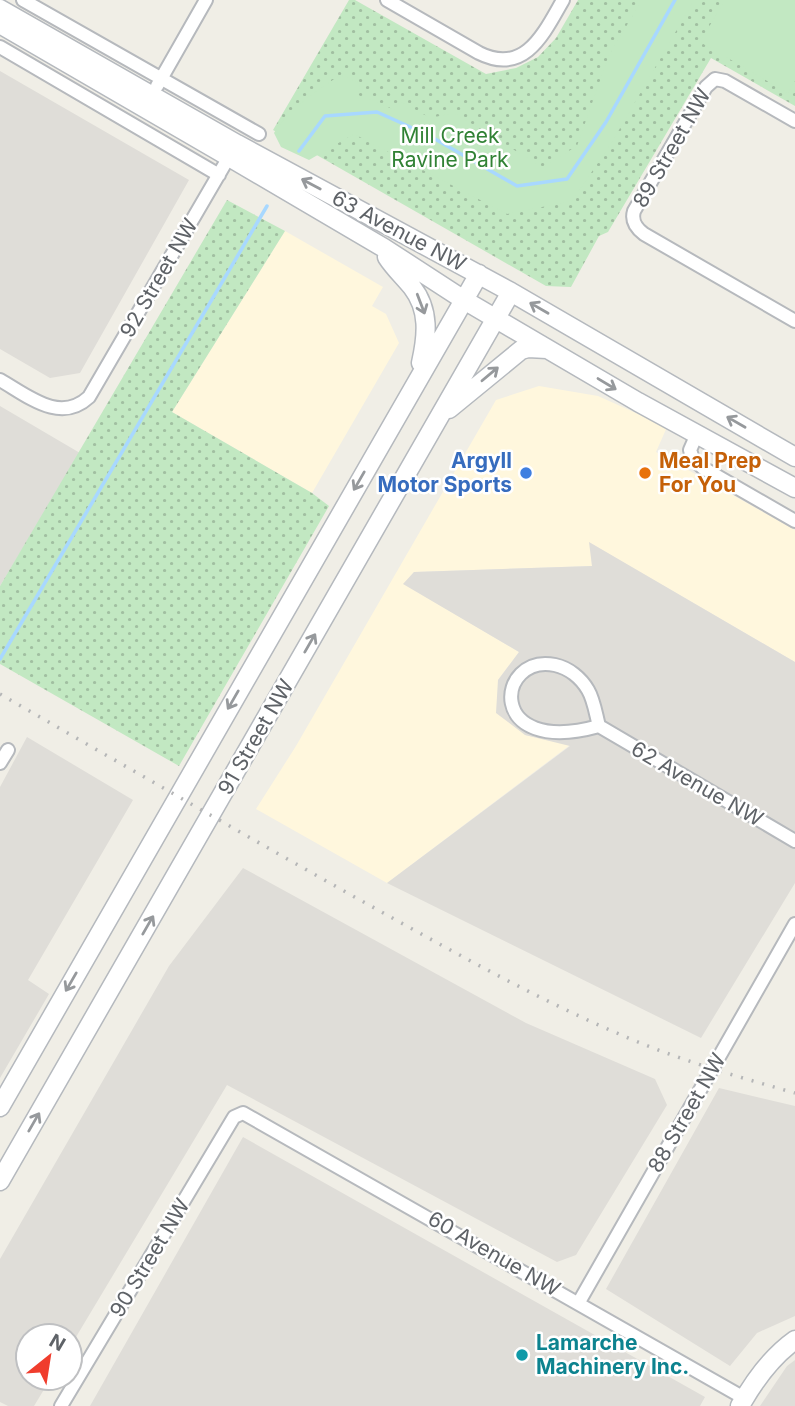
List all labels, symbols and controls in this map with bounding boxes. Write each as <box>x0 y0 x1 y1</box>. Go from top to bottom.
street label: 89 Street NW <box>627 83 716 212</box>
park label: Mill Creek Ravine Park <box>391 123 509 172</box>
one-way arrow <box>301 176 321 190</box>
street label: 63 Avenue NW <box>328 185 471 276</box>
street label: 92 Street NW <box>114 213 203 342</box>
one-way arrow <box>415 293 428 314</box>
one-way arrow <box>530 301 550 315</box>
one-way arrow <box>481 366 499 382</box>
one-way arrow <box>597 377 617 391</box>
one-way arrow <box>726 415 747 428</box>
place label: Argyll Motor Sports <box>378 448 512 497</box>
place label: Meal Prep For You <box>659 448 762 497</box>
marker: Argyll Motor Sports <box>518 465 534 481</box>
marker: Meal Prep For You <box>637 465 653 481</box>
one-way arrow <box>352 471 366 491</box>
one-way arrow <box>303 633 317 653</box>
street label: 91 Street NW <box>212 674 299 799</box>
one-way arrow <box>226 689 239 710</box>
street label: 62 Avenue NW <box>627 736 768 832</box>
one-way arrow <box>141 916 155 936</box>
one-way arrow <box>64 972 78 992</box>
street label: 88 Street NW <box>642 1048 731 1177</box>
one-way arrow <box>27 1113 41 1133</box>
street label: 90 Street NW <box>104 1194 195 1322</box>
street label: 60 Avenue NW <box>424 1206 565 1302</box>
north arrow <box>14 1322 84 1392</box>
text: N <box>45 1329 69 1356</box>
place label: Lamarche Machinery Inc. <box>536 1330 689 1379</box>
marker: Lamarche Machinery Inc. <box>514 1347 530 1363</box>

